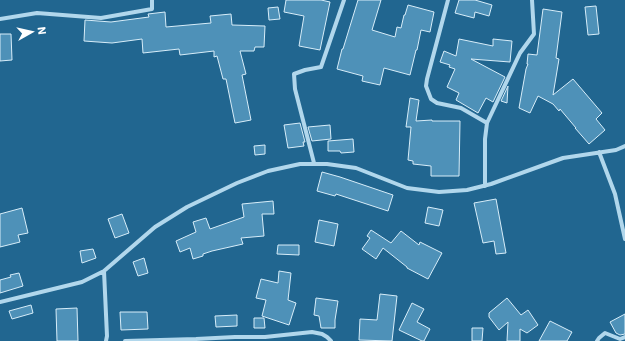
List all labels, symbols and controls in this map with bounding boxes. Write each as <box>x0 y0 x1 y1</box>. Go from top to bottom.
north arrow <box>12 12 52 52</box>
text: N <box>34 26 49 36</box>

